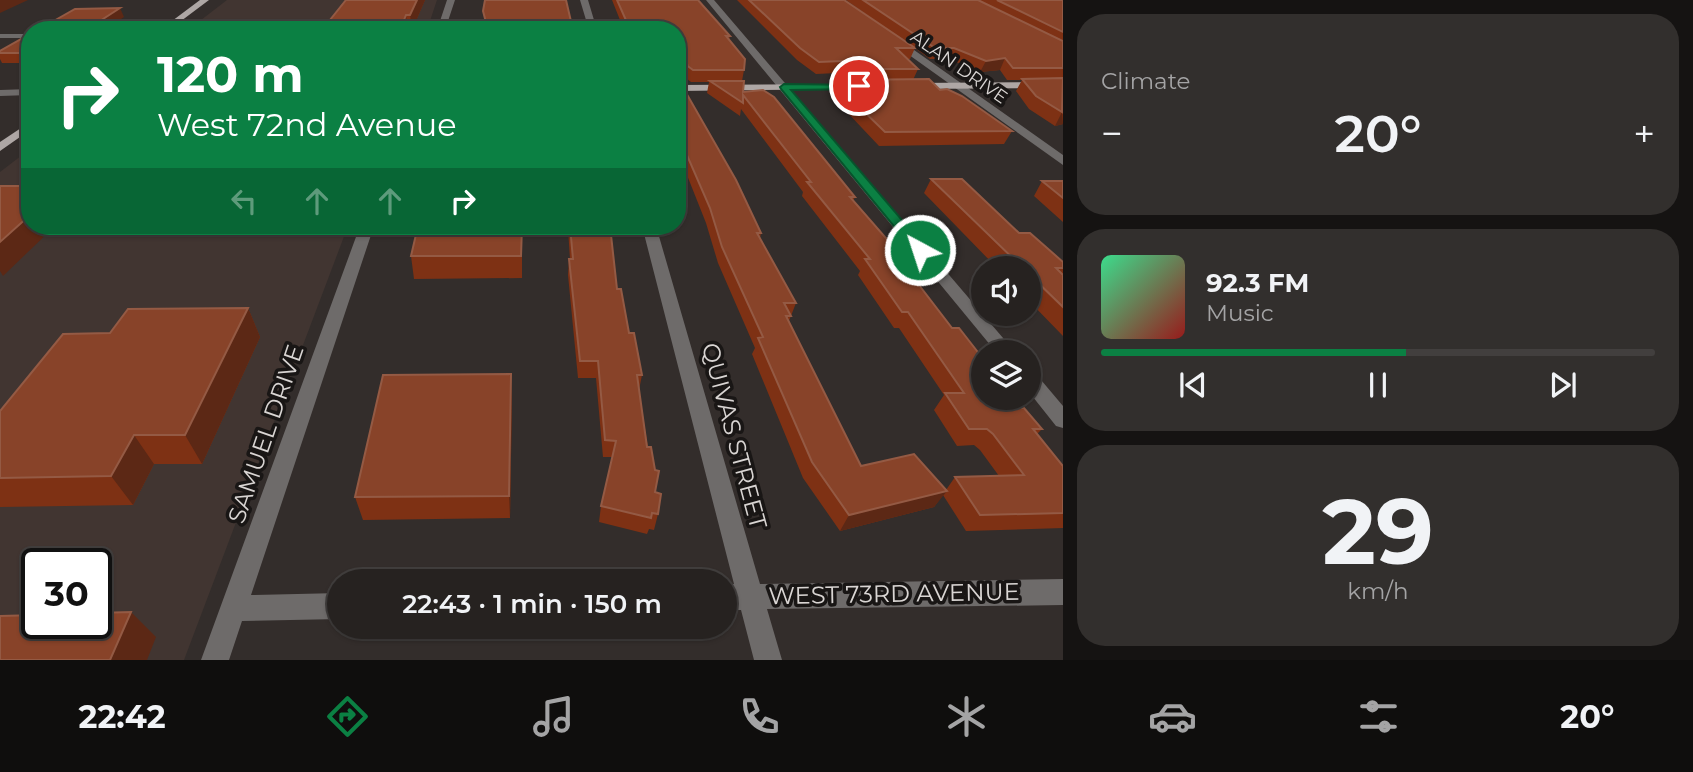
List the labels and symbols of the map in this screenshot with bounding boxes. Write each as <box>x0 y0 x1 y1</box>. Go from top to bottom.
street label: ALAN DRIVE <box>906 26 1012 108</box>
pin <box>829 56 889 116</box>
position arrow <box>883 213 957 287</box>
street label: QUIVAS STREET <box>696 340 773 532</box>
street label: SAMUEL DRIVE <box>221 341 310 527</box>
speed limit sign: 30 <box>21 548 112 639</box>
street label: WEST 73RD AVENUE <box>768 577 1020 610</box>

